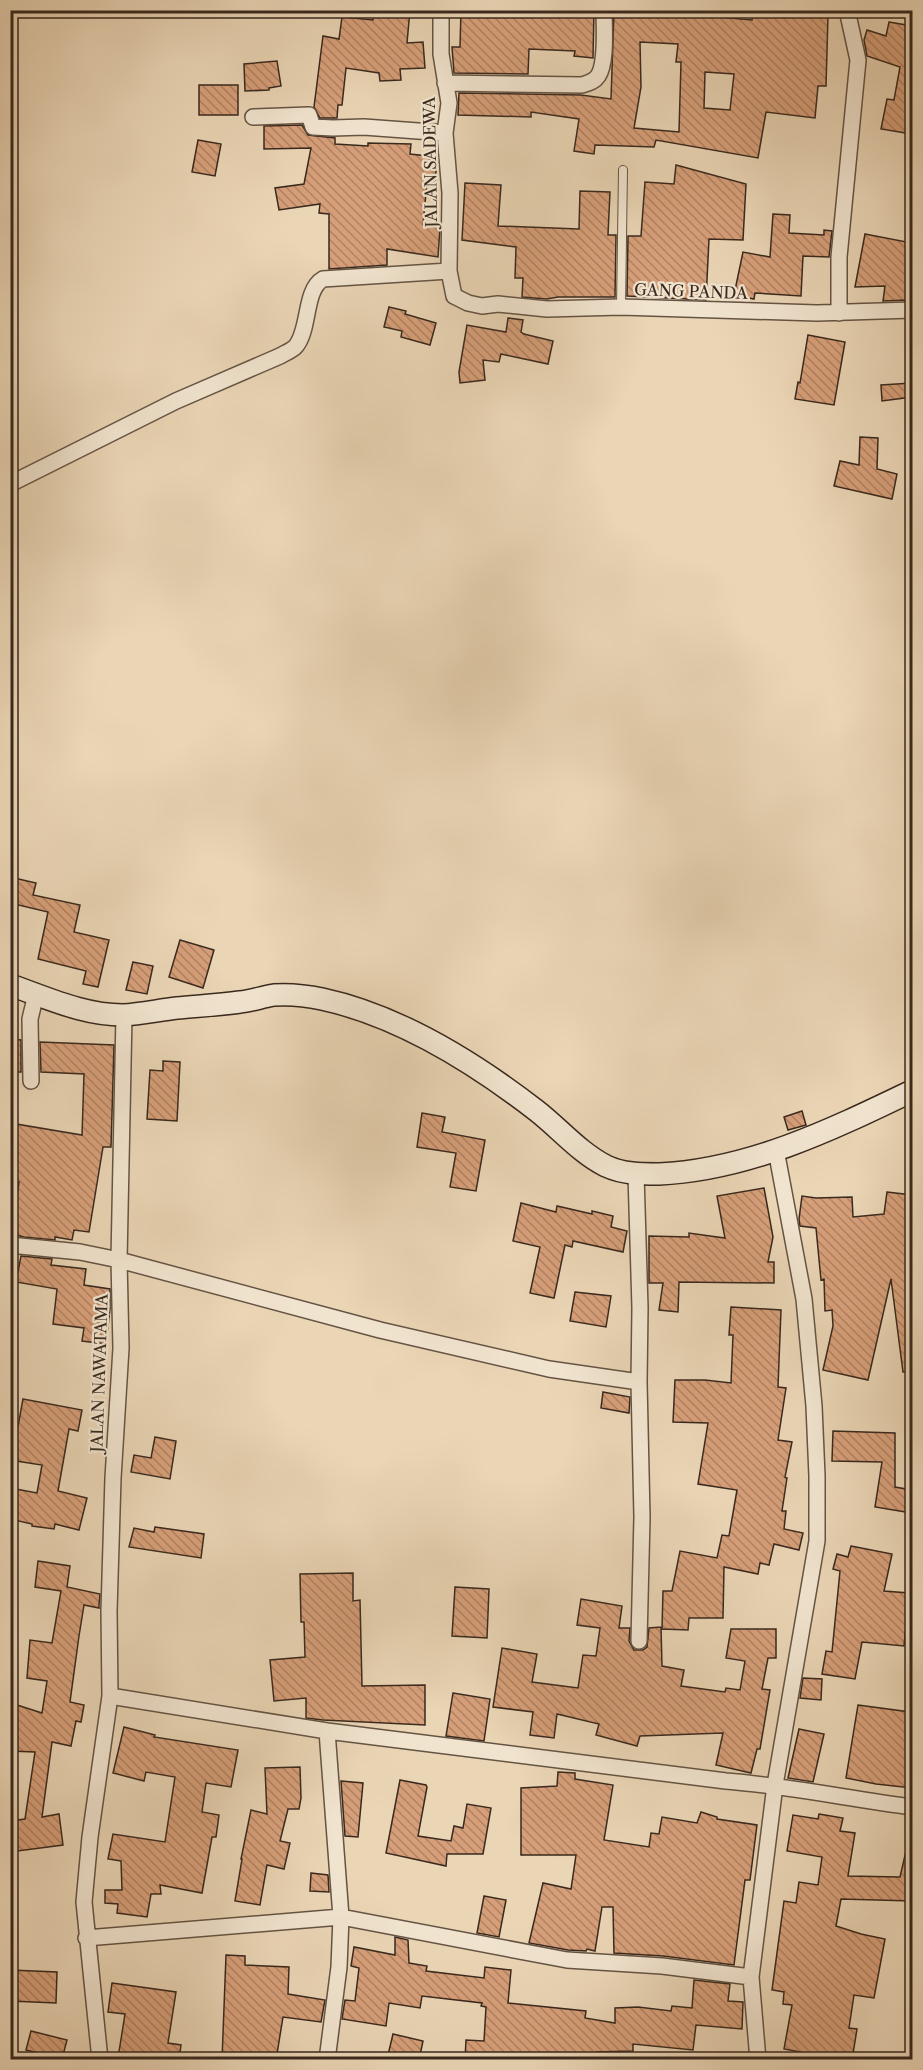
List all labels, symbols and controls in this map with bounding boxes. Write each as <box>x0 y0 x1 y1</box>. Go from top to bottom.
street label: JALAN SADEWA <box>419 95 441 230</box>
street label: GANG PANDA <box>634 279 749 303</box>
street label: JALAN NAWATAMA <box>86 1292 112 1456</box>

